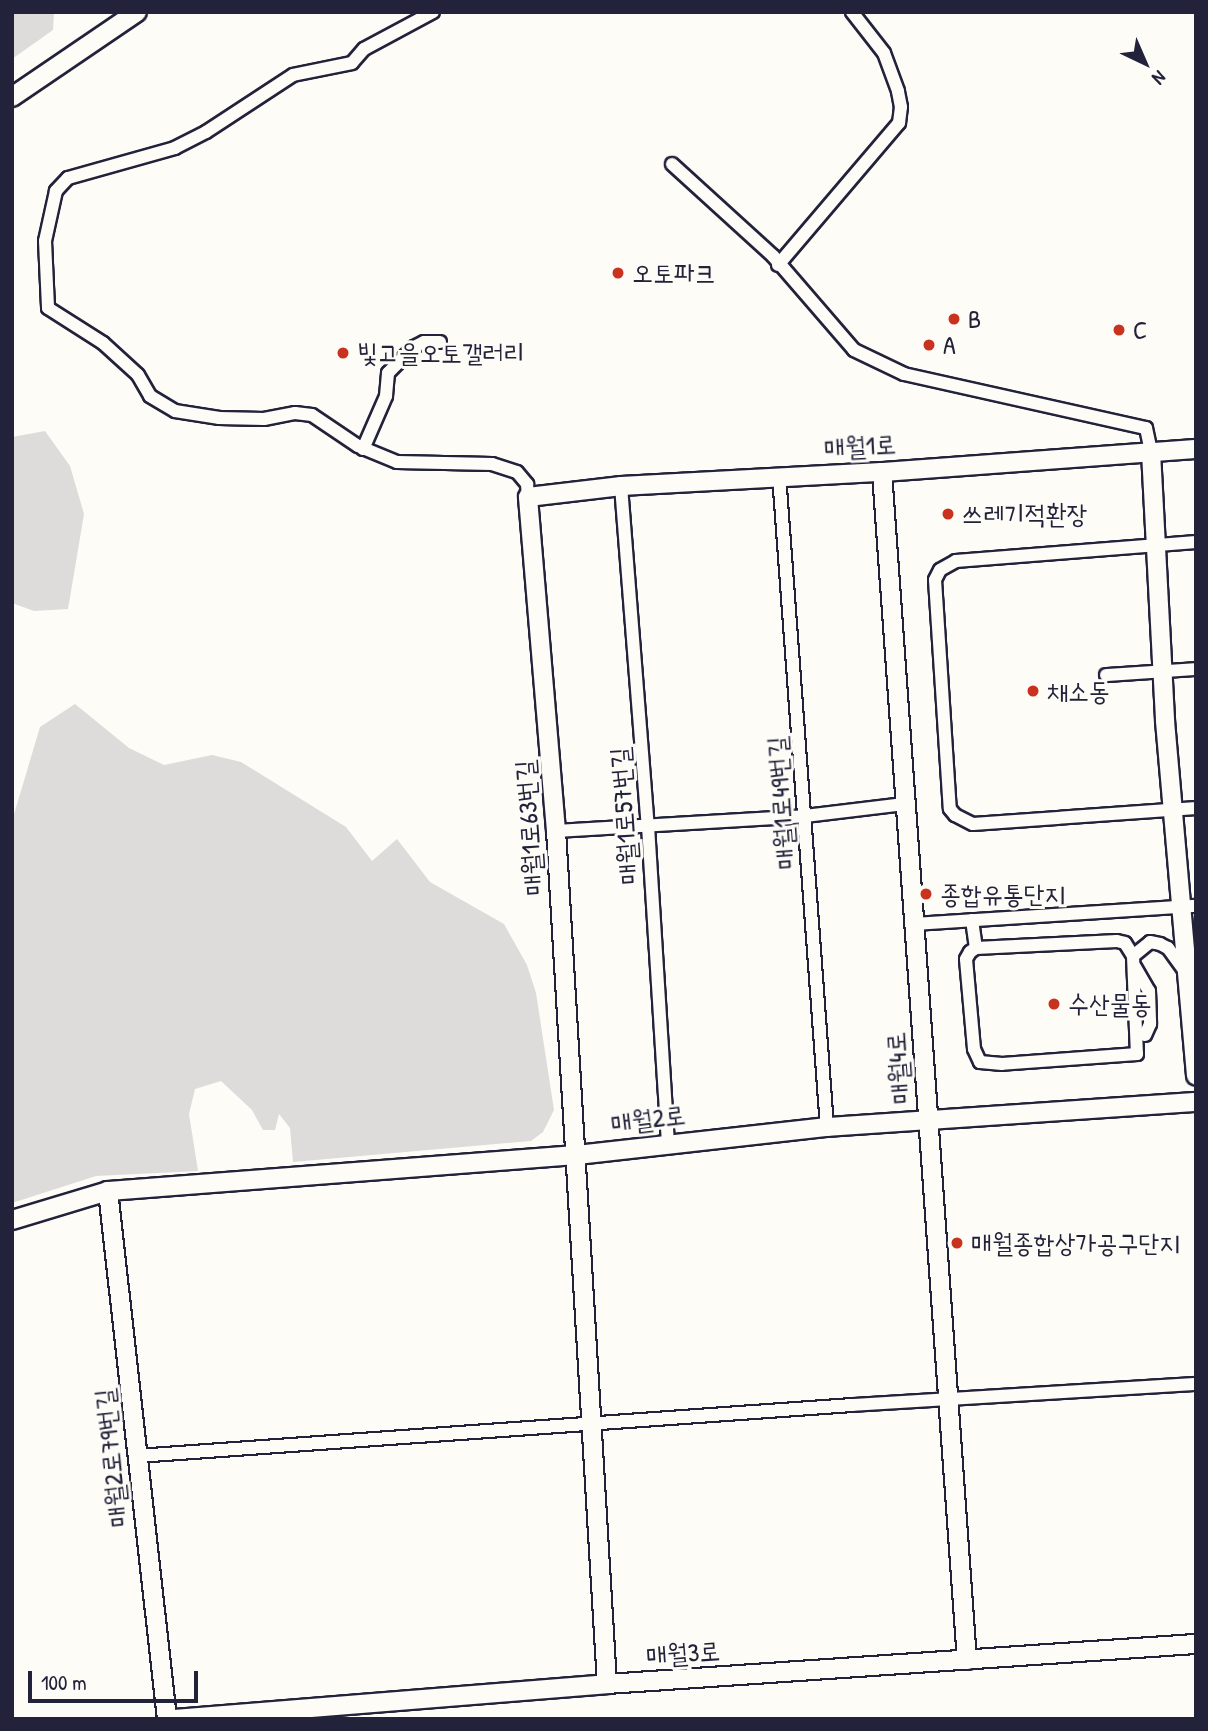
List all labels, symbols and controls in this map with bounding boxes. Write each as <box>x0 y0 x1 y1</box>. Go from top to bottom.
north arrow <box>1110 28 1180 98</box>
text: N <box>1147 65 1172 91</box>
place label: 오토파크 <box>632 257 716 289</box>
marker: 오토파크 <box>610 265 626 281</box>
place label: B <box>968 303 981 335</box>
marker: B <box>946 311 962 327</box>
place label: C <box>1133 314 1147 346</box>
marker: C <box>1111 322 1127 338</box>
place label: A <box>943 329 956 361</box>
place label: 빛고을오토갤러리 <box>357 337 524 369</box>
marker: A <box>921 337 937 353</box>
marker: 빛고을오토갤러리 <box>335 345 351 361</box>
street label: 매월1로 <box>823 429 897 463</box>
place label: 쓰레기적환장 <box>962 498 1088 530</box>
marker: 쓰레기적환장 <box>940 506 956 522</box>
place label: 채소동 <box>1047 675 1110 707</box>
marker: 채소동 <box>1025 683 1041 699</box>
street label: 매월1로49번길 <box>761 735 801 871</box>
street label: 매월1로57번길 <box>604 746 644 886</box>
street label: 매월1로63번길 <box>509 759 549 897</box>
place label: 종합유통단지 <box>940 878 1066 910</box>
marker: 종합유통단지 <box>918 886 934 902</box>
place label: 수산물동 <box>1068 988 1152 1020</box>
marker: 수산물동 <box>1046 996 1062 1012</box>
street label: 매월4로 <box>880 1031 916 1105</box>
street label: 매월2로 <box>609 1099 687 1139</box>
place label: 매월종합상가공구단지 <box>971 1227 1180 1259</box>
marker: 매월종합상가공구단지 <box>949 1235 965 1251</box>
street label: 매월2로79번길 <box>88 1387 134 1529</box>
street label: 매월3로 <box>645 1635 721 1671</box>
scale bar <box>32 1658 201 1702</box>
text: 100 m <box>41 1668 87 1697</box>

